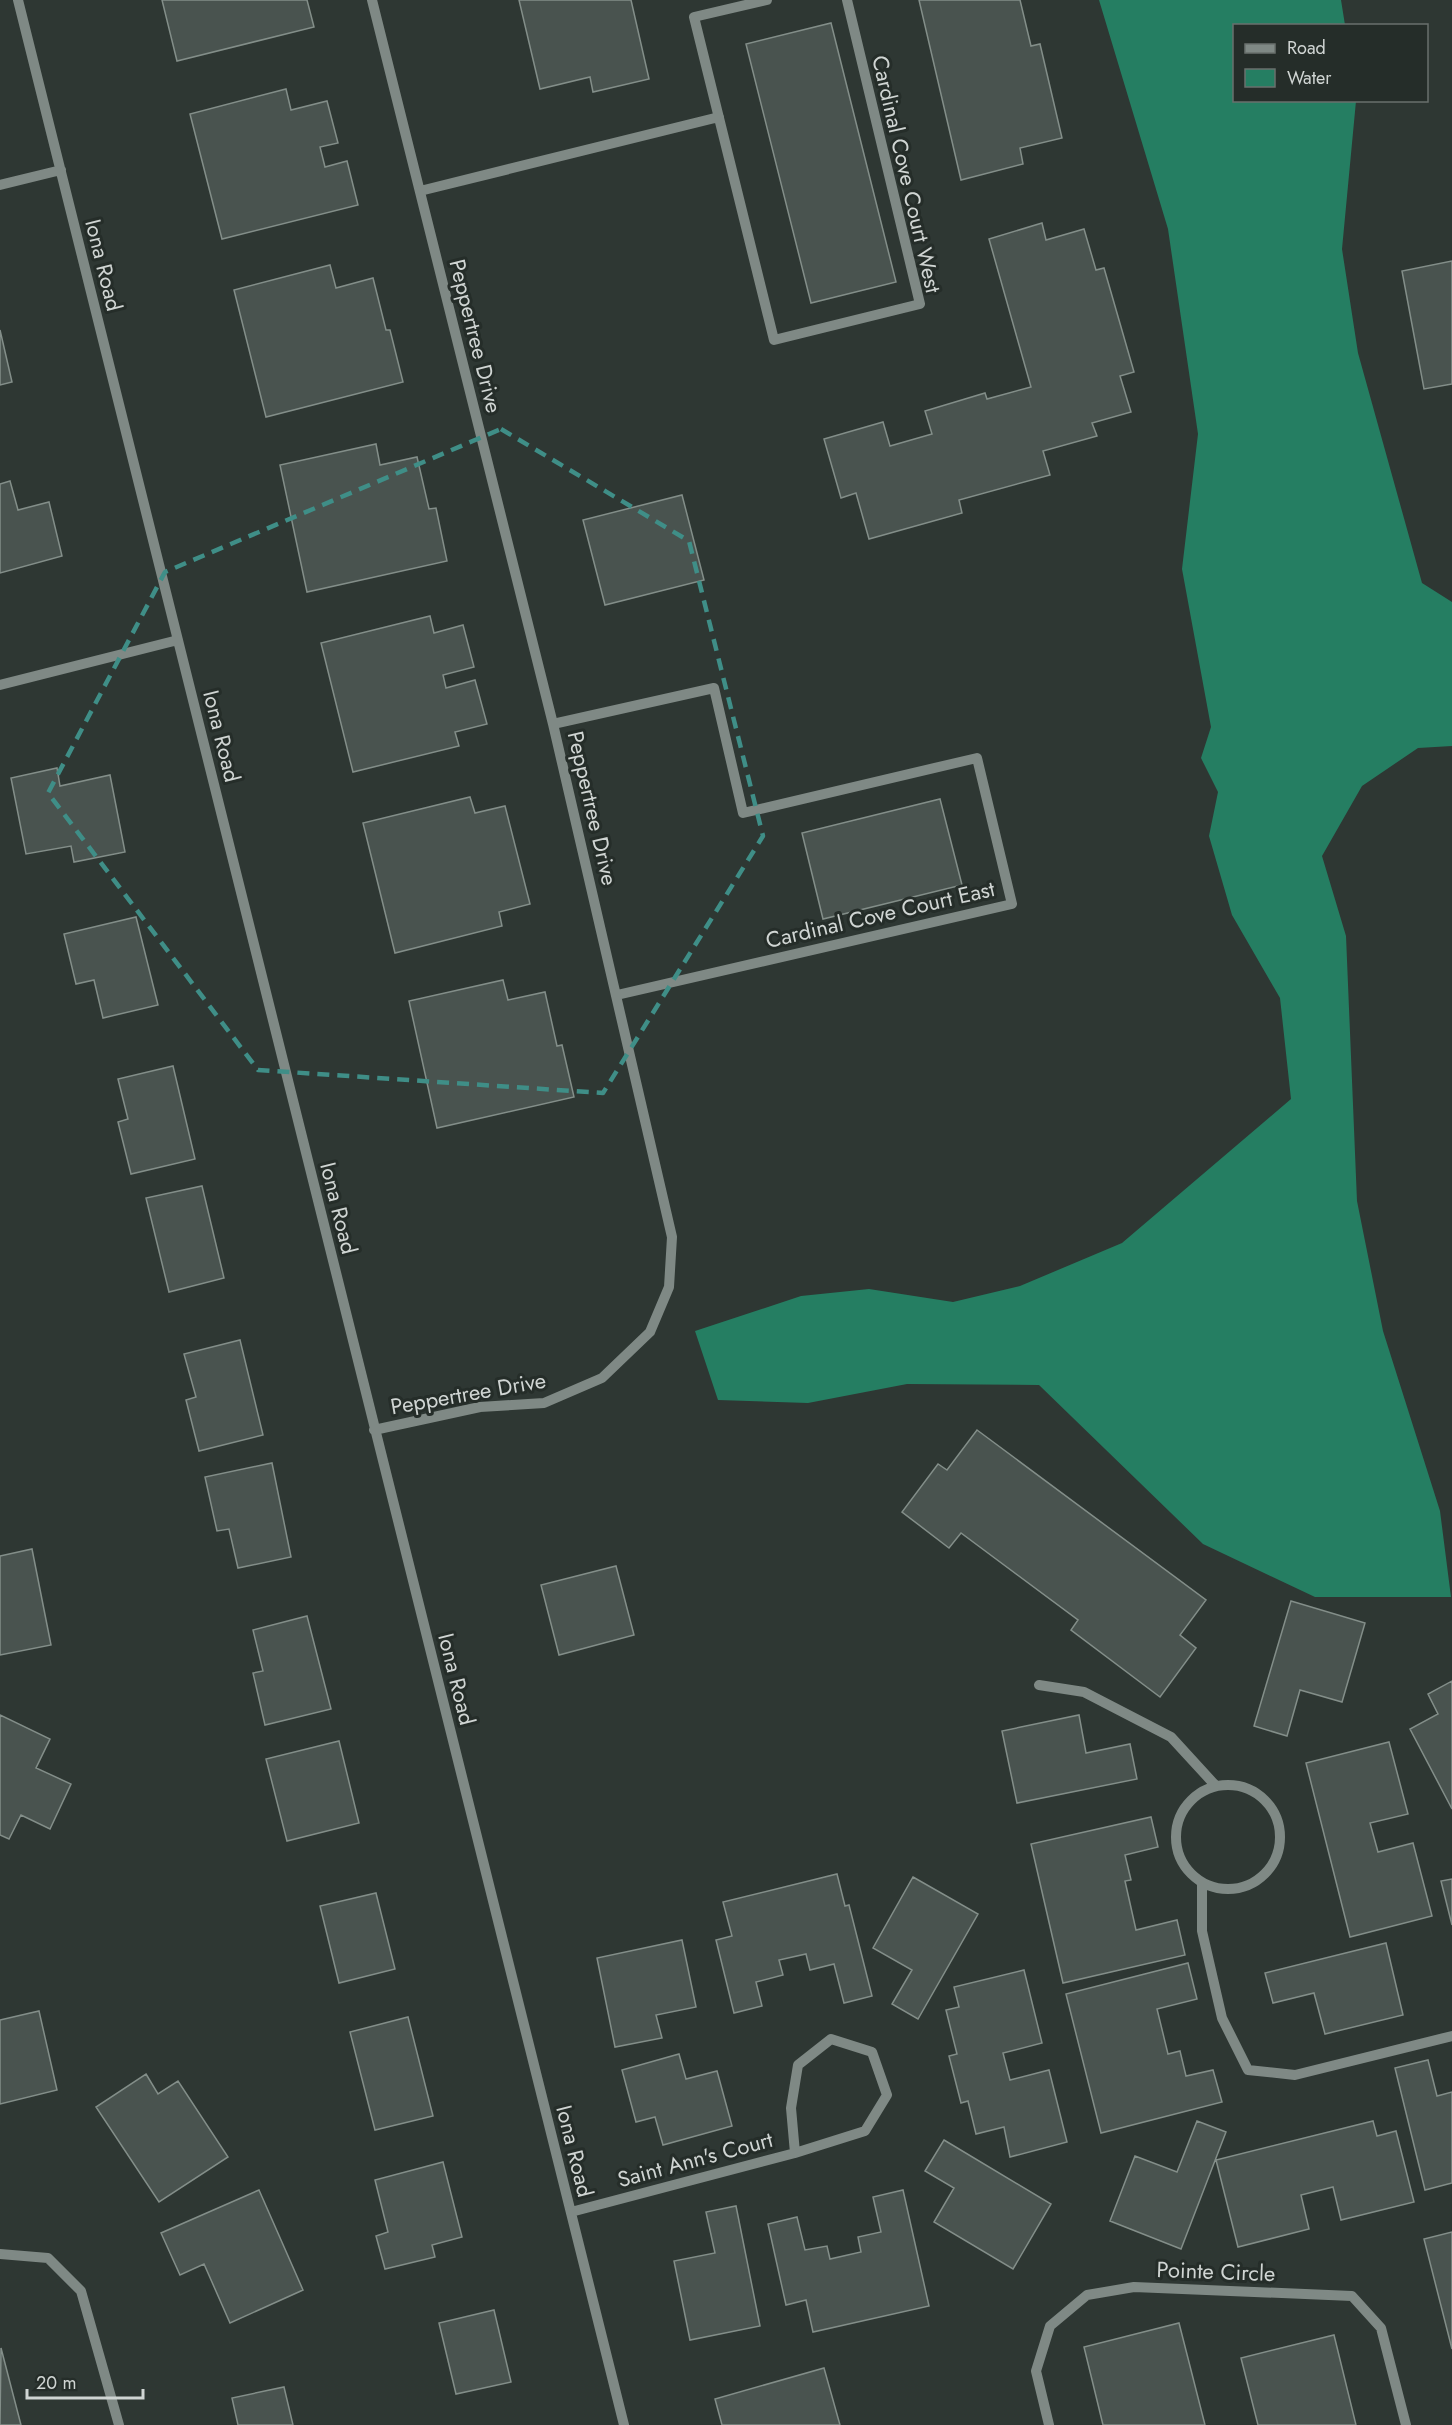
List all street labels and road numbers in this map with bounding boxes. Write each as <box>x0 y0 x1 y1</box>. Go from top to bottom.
street label: Cardinal Cove Court West <box>864 52 950 297</box>
street label: Iona Road <box>77 216 131 314</box>
street label: Peppertree Drive <box>441 256 511 416</box>
street label: Iona Road <box>195 687 249 785</box>
street label: Peppertree Drive <box>560 728 626 888</box>
street label: Cardinal Cove Court East <box>762 872 998 956</box>
street label: Iona Road <box>312 1159 366 1257</box>
street label: Peppertree Drive <box>388 1364 548 1422</box>
street label: Iona Road <box>430 1630 484 1728</box>
street label: Iona Road <box>548 2102 602 2200</box>
street label: Saint Ann's Court <box>614 2123 777 2195</box>
street label: Pointe Circle <box>1156 2253 1276 2289</box>

